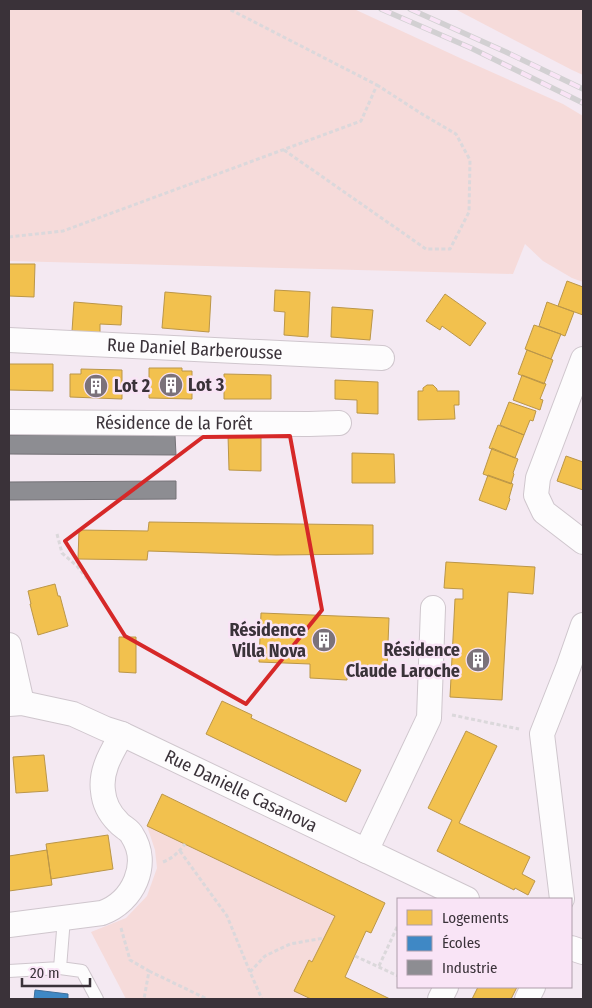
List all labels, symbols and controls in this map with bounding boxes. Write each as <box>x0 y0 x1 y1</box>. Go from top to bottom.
street label: Rue Daniel Barberousse <box>107 334 283 364</box>
building icon: Lot 3 <box>158 372 184 398</box>
building icon: Lot 2 <box>83 373 109 399</box>
place label: Lot 3 <box>188 374 225 396</box>
place label: Lot 2 <box>114 375 150 397</box>
street label: Résidence de la Forêt <box>95 412 253 435</box>
place label: Résidence Villa Nova <box>230 619 306 662</box>
building icon: Résidence Villa Nova <box>311 627 337 653</box>
place label: Résidence Claude Laroche <box>346 639 460 682</box>
building icon: Résidence Claude Laroche <box>465 647 491 673</box>
street label: Rue Danielle Casanova <box>161 745 321 837</box>
legend <box>397 898 572 988</box>
text: Logements <box>442 909 509 927</box>
text: Écoles <box>442 934 480 952</box>
scale bar <box>22 956 90 988</box>
text: Industrie <box>442 959 497 977</box>
text: 20 m <box>30 964 60 982</box>

